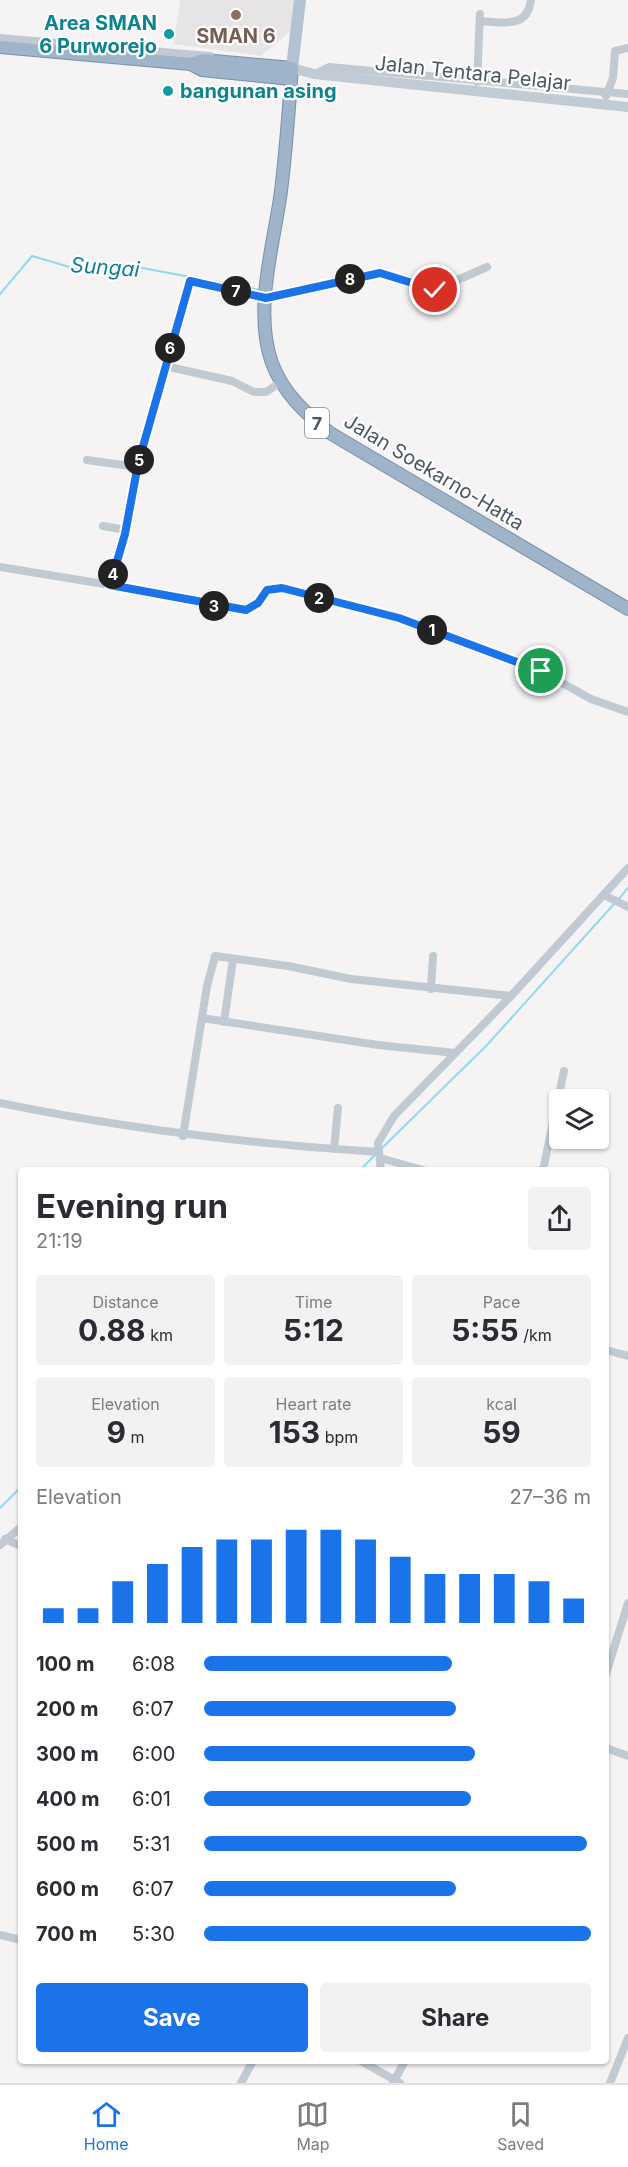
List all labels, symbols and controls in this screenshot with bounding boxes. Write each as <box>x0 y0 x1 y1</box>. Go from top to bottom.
marker: SMAN 6 <box>229 8 243 22</box>
place label: Area SMAN 6 Purworejo <box>39 11 157 58</box>
place label: SMAN 6 <box>196 24 276 48</box>
marker: Area SMAN 6 Purworejo <box>162 27 176 41</box>
street label: Jalan Tentara Pelajar <box>374 51 573 95</box>
place label: bangunan asing <box>180 79 337 103</box>
marker: bangunan asing <box>161 84 175 98</box>
water label: Sungai <box>70 252 141 282</box>
pin: 8 <box>335 264 365 294</box>
pin <box>409 264 460 315</box>
text: 8 <box>345 269 355 289</box>
icon: check <box>418 273 451 306</box>
pin: 7 <box>221 276 251 306</box>
text: 7 <box>231 281 241 301</box>
pin: 6 <box>155 333 185 363</box>
text: 6 <box>165 338 175 358</box>
road number: 7 <box>305 408 329 438</box>
street label: Jalan Soekarno-Hatta <box>340 409 528 535</box>
pin: 5 <box>124 445 154 475</box>
text: 5 <box>134 450 144 470</box>
pin: 4 <box>98 559 128 589</box>
text: 4 <box>108 564 118 584</box>
pin: 2 <box>304 583 334 613</box>
text: 2 <box>314 588 324 608</box>
pin: 3 <box>199 591 229 621</box>
text: 3 <box>209 596 219 616</box>
pin: 1 <box>417 615 447 645</box>
text: 1 <box>429 620 435 640</box>
pin <box>515 645 566 696</box>
icon: arrive <box>524 654 557 687</box>
map controls <box>549 1089 609 1149</box>
button: layers <box>549 1089 609 1149</box>
text: Evening run <box>36 1186 228 1226</box>
button: share <box>528 1187 591 1250</box>
text: 21:19 <box>36 1229 83 1253</box>
text: Distance <box>92 1292 159 1312</box>
text: Time <box>295 1292 332 1312</box>
text: Pace <box>483 1292 520 1312</box>
text: 0.88 <box>78 1312 146 1348</box>
text: 5:12 <box>283 1312 344 1348</box>
text: 5:55 <box>451 1312 519 1348</box>
text: km <box>146 1325 173 1345</box>
text: /km <box>519 1325 552 1345</box>
text: Elevation <box>91 1394 160 1414</box>
text: Heart rate <box>276 1394 351 1414</box>
text: kcal <box>486 1394 517 1414</box>
text: 9 <box>107 1414 126 1450</box>
text: 153 <box>269 1414 320 1450</box>
text: 59 <box>482 1414 521 1450</box>
text: m <box>126 1427 145 1447</box>
text: bpm <box>320 1427 358 1447</box>
text: Elevation <box>36 1485 122 1509</box>
text: 27–36 m <box>510 1485 591 1509</box>
text: 100 m <box>36 1652 95 1676</box>
text: 6:08 <box>132 1652 175 1676</box>
text: 200 m <box>36 1697 99 1721</box>
text: 6:07 <box>132 1697 174 1721</box>
text: 300 m <box>36 1742 99 1766</box>
text: 6:00 <box>132 1742 175 1766</box>
text: 400 m <box>36 1787 100 1811</box>
text: 6:01 <box>132 1787 171 1811</box>
text: 500 m <box>36 1832 99 1856</box>
text: 5:31 <box>132 1832 170 1856</box>
text: 600 m <box>36 1877 99 1901</box>
text: 6:07 <box>132 1877 174 1901</box>
text: 700 m <box>36 1922 97 1946</box>
text: 5:30 <box>132 1922 175 1946</box>
button: Save <box>36 1983 308 2052</box>
button: Share <box>320 1983 591 2052</box>
tab: Home <box>84 2098 129 2154</box>
tab: Map <box>296 2098 330 2154</box>
tab: Saved <box>497 2098 544 2154</box>

